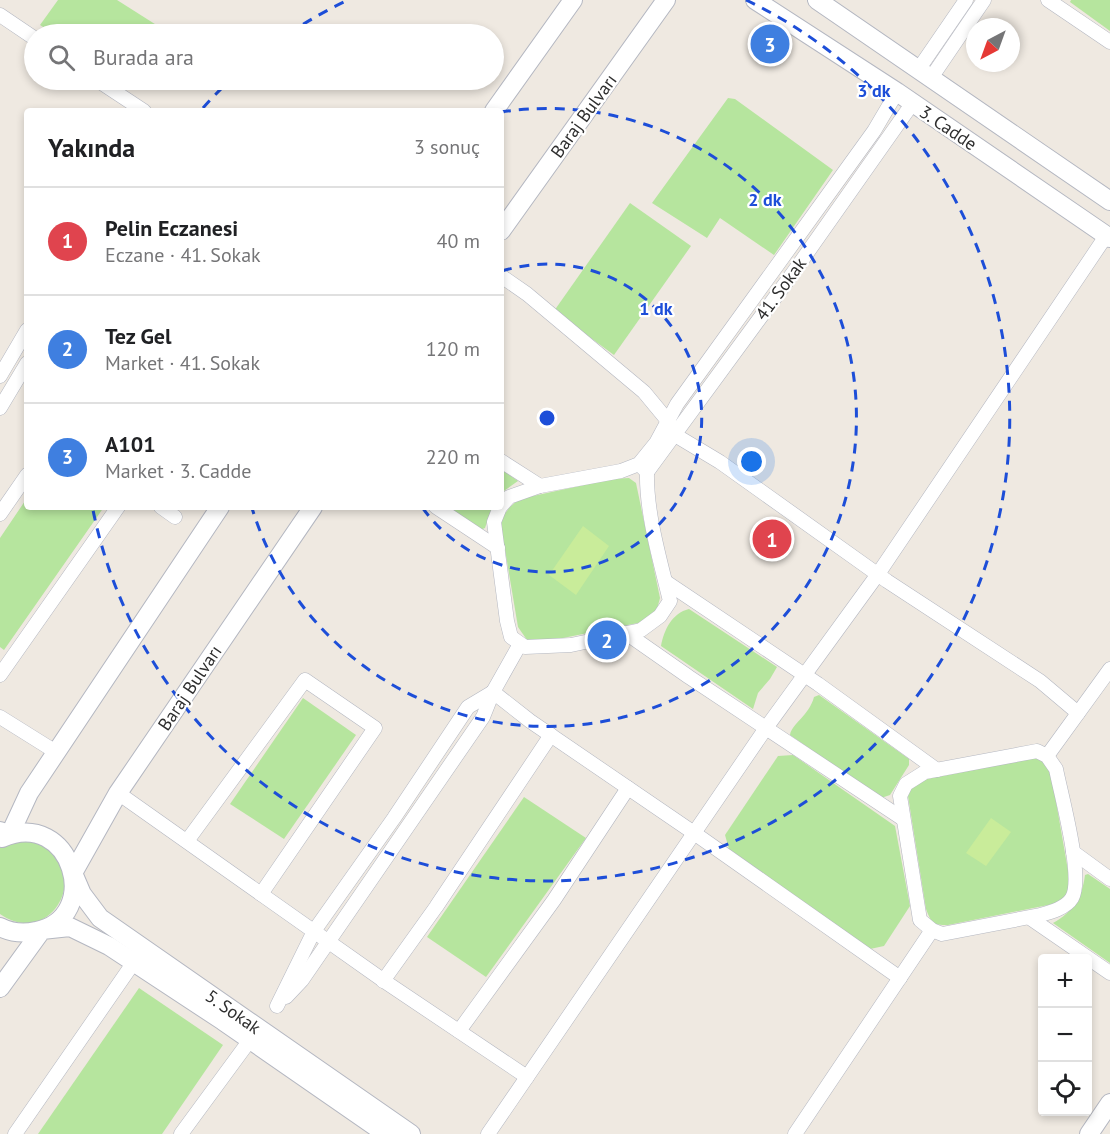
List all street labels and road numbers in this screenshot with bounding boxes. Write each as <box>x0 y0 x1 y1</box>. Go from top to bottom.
street label: Baraj Bulvarı <box>545 69 622 162</box>
street label: 3. Cadde <box>915 100 981 155</box>
street label: 41. Sokak <box>750 252 811 325</box>
street label: Baraj Bulvarı <box>153 641 227 735</box>
street label: 5. Sokak <box>201 984 266 1039</box>

